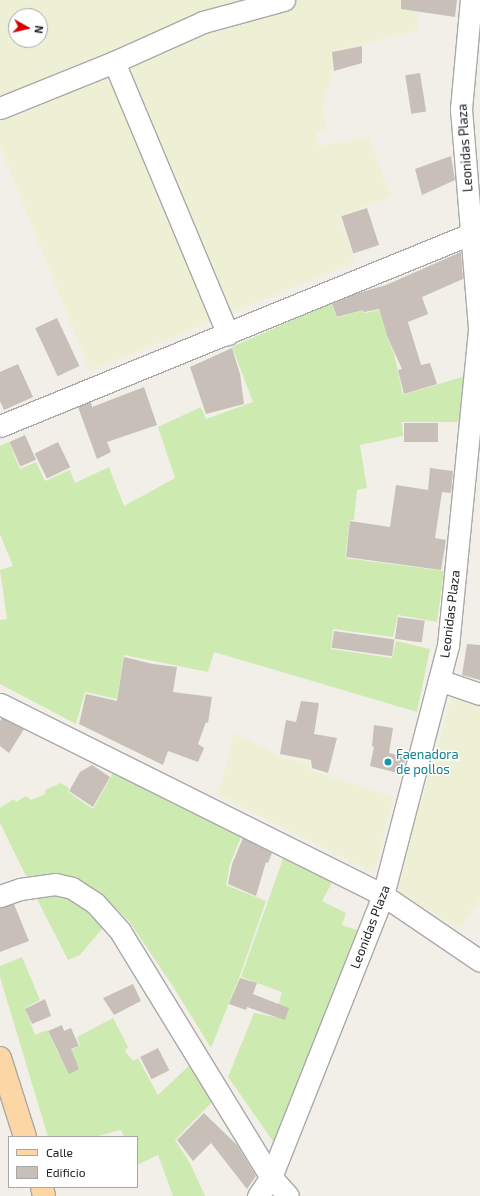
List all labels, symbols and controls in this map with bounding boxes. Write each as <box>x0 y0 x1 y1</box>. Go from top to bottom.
north arrow <box>8 8 48 48</box>
text: N <box>32 25 46 34</box>
street label: Leonidas Plaza <box>454 103 476 193</box>
street label: Leonidas Plaza <box>437 569 463 659</box>
place label: Faenadora de pollos <box>396 747 459 778</box>
marker: Faenadora de pollos <box>383 757 393 767</box>
street label: Leonidas Plaza <box>347 883 393 971</box>
legend <box>8 1136 138 1188</box>
text: Calle <box>46 1145 73 1159</box>
text: Edificio <box>46 1165 86 1179</box>

